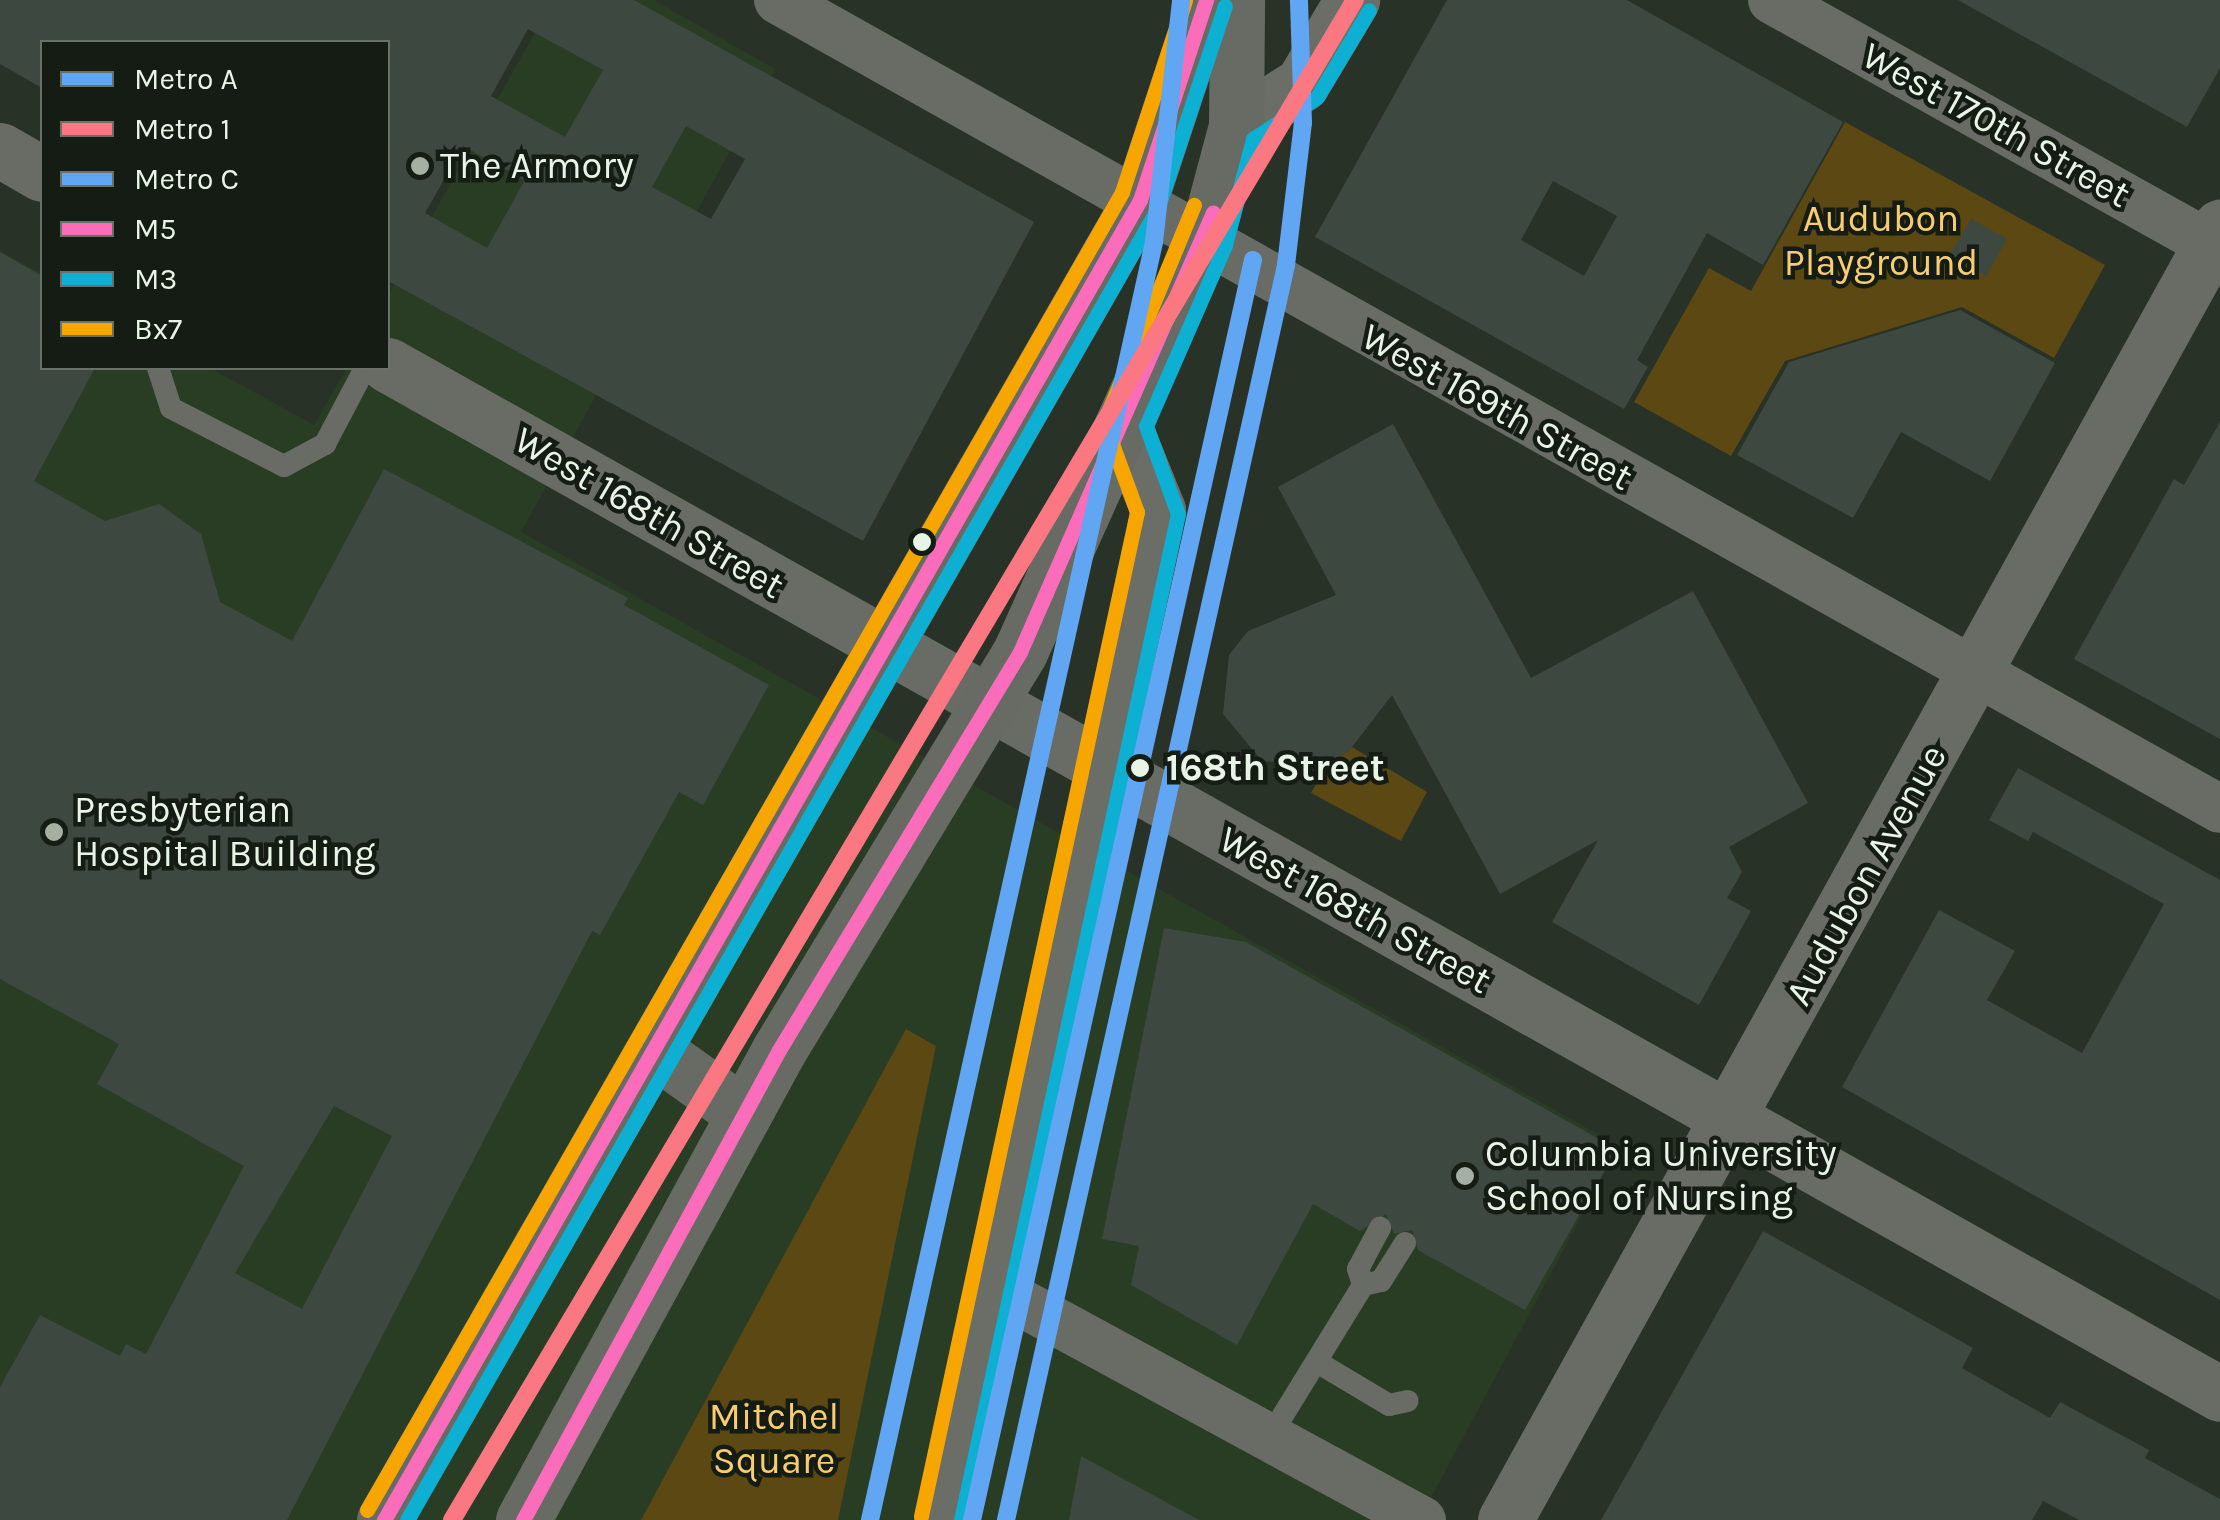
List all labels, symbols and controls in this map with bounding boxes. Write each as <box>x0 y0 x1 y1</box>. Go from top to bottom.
street label: West 170th Street <box>1854 33 2138 217</box>
legend <box>40 40 390 370</box>
text: Metro A <box>134 61 238 97</box>
text: Metro 1 <box>134 111 230 147</box>
place label: The Armory <box>440 143 634 189</box>
marker: The Armory <box>409 155 431 177</box>
text: Metro C <box>134 161 239 197</box>
park label: Audubon Playground <box>1784 196 1978 286</box>
text: M5 <box>134 211 176 247</box>
text: M3 <box>134 261 177 297</box>
text: Bx7 <box>134 311 182 347</box>
street label: West 169th Street <box>1354 314 1640 500</box>
street label: West 168th Street <box>506 417 792 609</box>
unlabelled marker <box>912 532 932 552</box>
street label: Audubon Avenue <box>1776 737 1956 1013</box>
place label: 168th Street <box>1166 745 1385 791</box>
marker: 168th Street <box>1123 751 1157 785</box>
place label: Presbyterian Hospital Building <box>74 787 375 876</box>
street label: West 168th Street <box>1211 816 1499 1004</box>
marker: Presbyterian Hospital Building <box>43 821 65 843</box>
place label: Columbia University School of Nursing <box>1485 1131 1837 1220</box>
marker: Columbia University School of Nursing <box>1454 1165 1476 1187</box>
park label: Mitchel Square <box>709 1394 839 1484</box>

